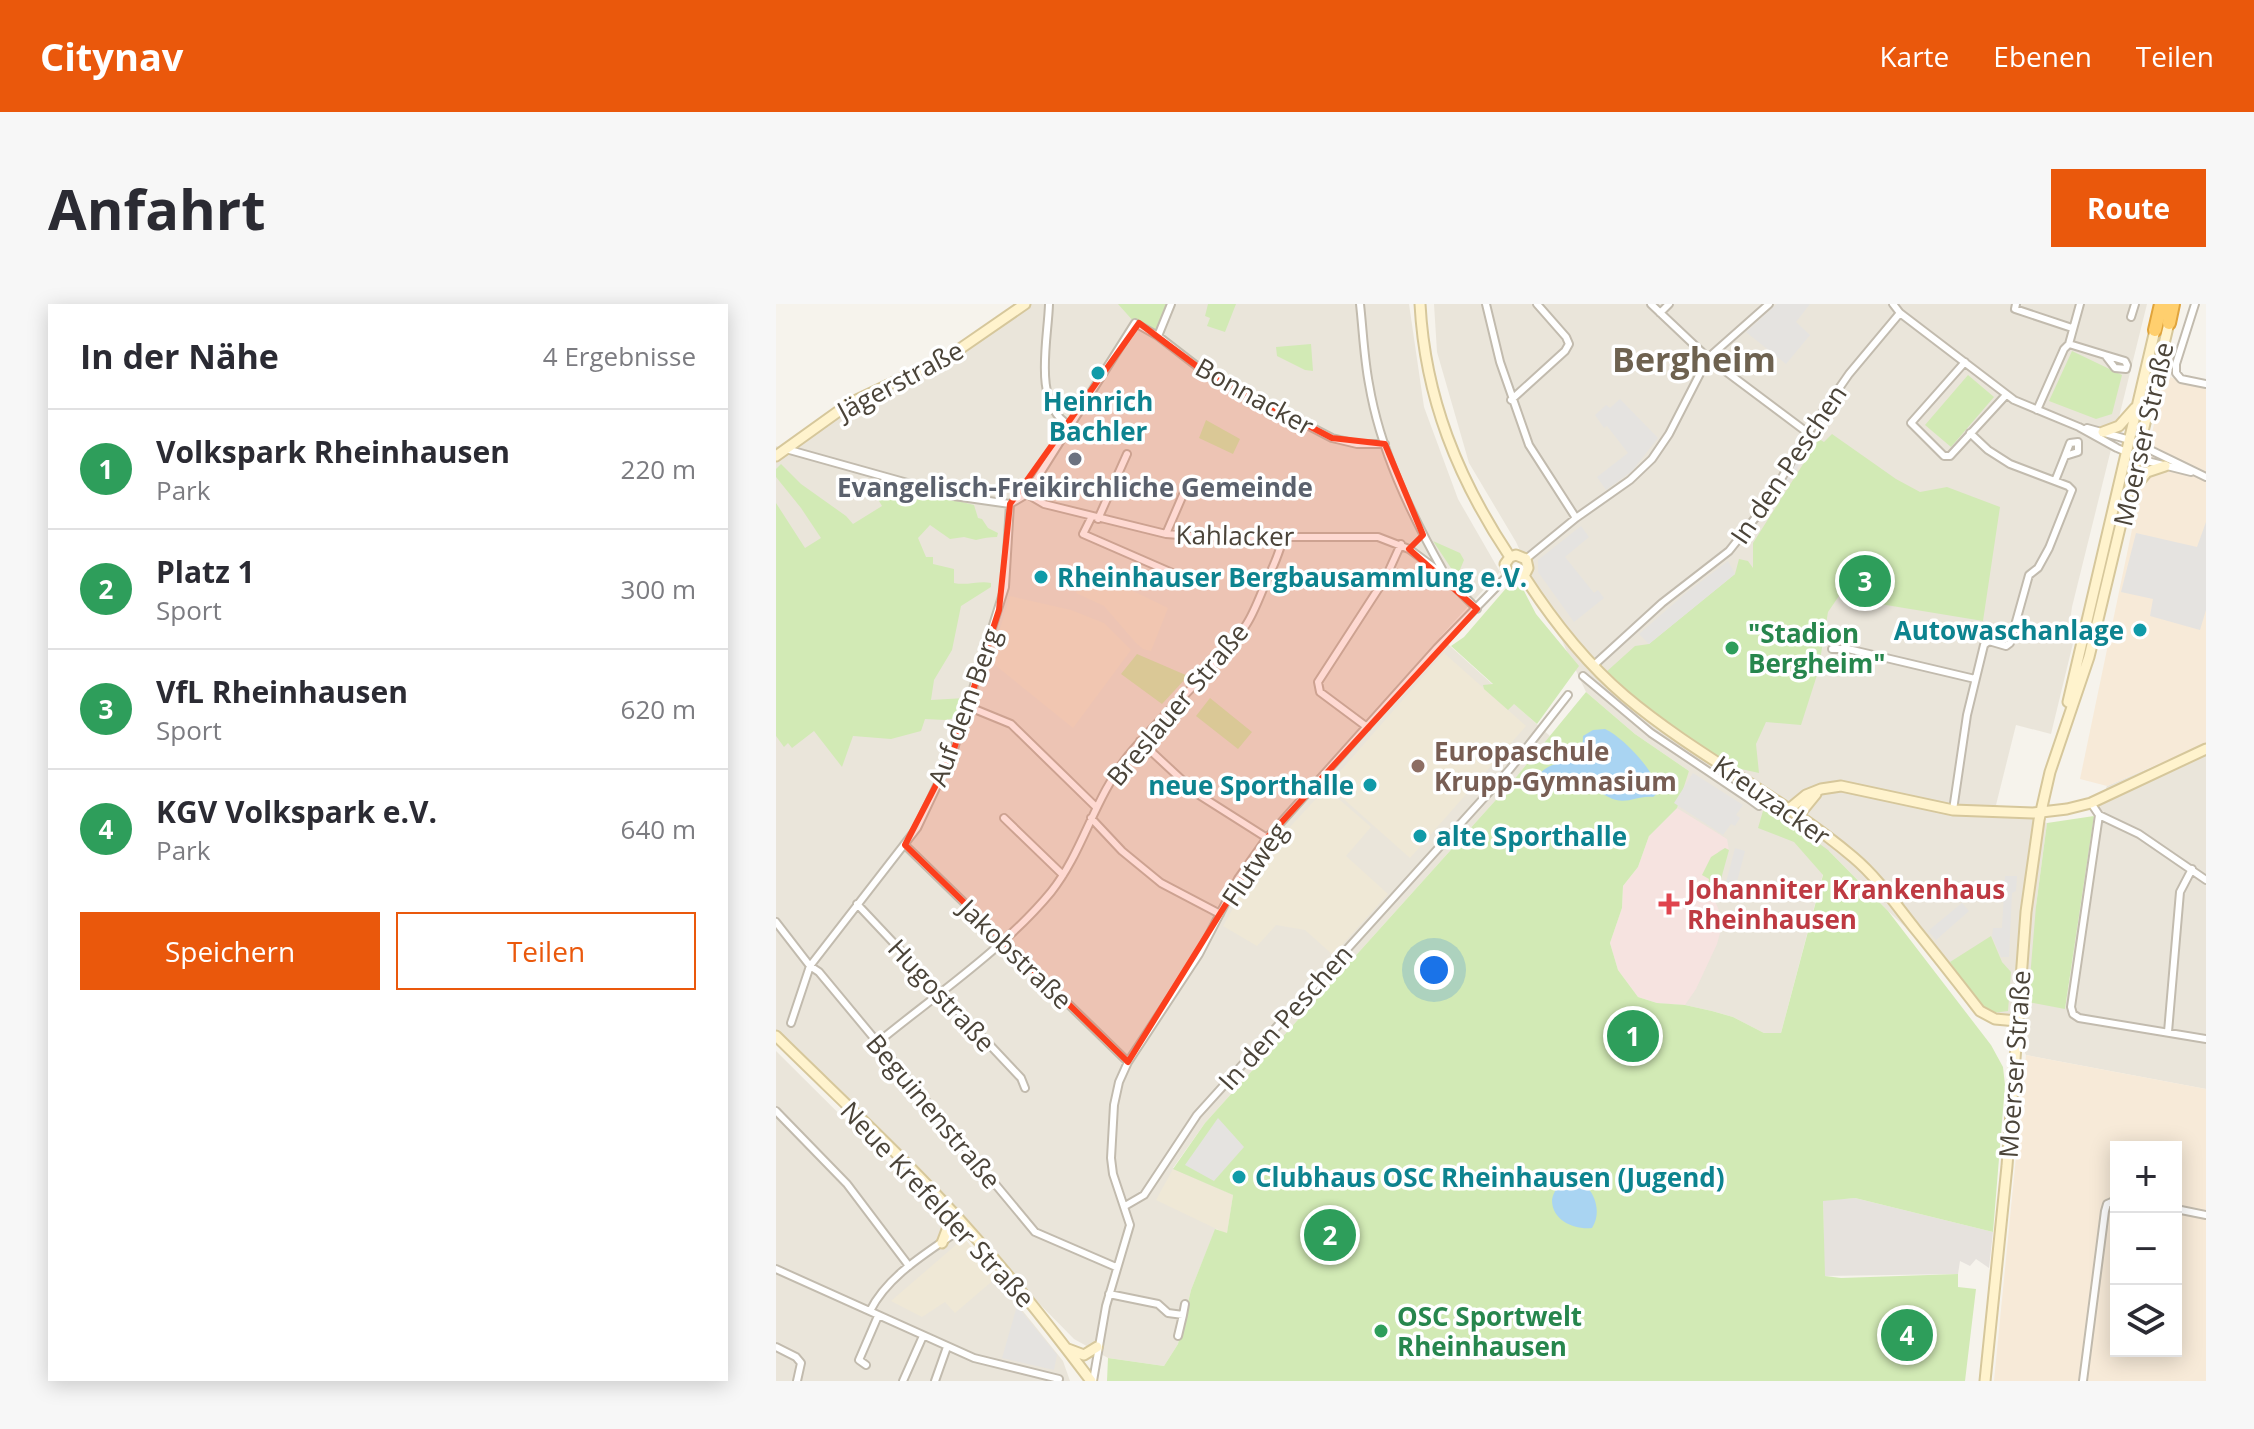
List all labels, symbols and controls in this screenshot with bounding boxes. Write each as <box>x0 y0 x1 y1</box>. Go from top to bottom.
text: Citynav <box>40 30 183 82</box>
text: Karte <box>1879 37 1949 75</box>
text: Ebenen <box>1993 37 2092 75</box>
text: Teilen <box>2136 37 2214 75</box>
button: Route <box>2051 169 2206 247</box>
text: Anfahrt <box>48 170 266 246</box>
street label: Jägerstraße <box>828 332 970 430</box>
text: In der Nähe <box>80 333 279 379</box>
district label: Bergheim <box>1612 336 1776 382</box>
text: 4 Ergebnisse <box>543 338 696 374</box>
street label: Moerser Straße <box>2104 338 2182 530</box>
street label: Bonnacker <box>1189 349 1321 443</box>
marker: Heinrich Bachler <box>1089 364 1107 382</box>
street label: In den Peschen <box>1721 377 1855 551</box>
place label: Heinrich Bachler <box>1043 383 1153 449</box>
text: Volkspark Rheinhausen <box>156 431 510 472</box>
marker: Evangelisch-Freikirchliche Gemeinde <box>1066 450 1084 468</box>
text: 1 <box>99 451 113 487</box>
text: 220 m <box>621 451 696 487</box>
place label: Evangelisch-Freikirchliche Gemeinde <box>837 469 1313 505</box>
text: Park <box>156 472 210 508</box>
street label: Kahlacker <box>1175 516 1295 554</box>
text: Platz 1 <box>156 551 255 592</box>
pin: 3 <box>1839 551 1891 611</box>
place label: Rheinhauser Bergbausammlung e.V. <box>1057 559 1527 595</box>
marker: Rheinhauser Bergbausammlung e.V. <box>1032 568 1050 586</box>
text: 2 <box>99 571 113 607</box>
text: 300 m <box>621 571 696 607</box>
text: Sport <box>156 592 222 628</box>
place label: Autowaschanlage <box>1894 612 2124 648</box>
street label: Breslauer Straße <box>1098 615 1256 793</box>
place label: "Stadion Bergheim" <box>1748 615 1886 681</box>
marker: Autowaschanlage <box>2131 621 2149 639</box>
street label: Auf dem Berg <box>919 623 1009 791</box>
marker: "Stadion Bergheim" <box>1723 639 1741 657</box>
text: VfL Rheinhausen <box>156 671 408 712</box>
text: 3 <box>99 691 113 727</box>
text: 620 m <box>621 691 696 727</box>
text: Sport <box>156 712 222 748</box>
place label: Europaschule Krupp-Gymnasium <box>1434 733 1677 799</box>
street label: Kreuzacker <box>1706 747 1838 854</box>
marker: Europaschule Krupp-Gymnasium <box>1409 757 1427 775</box>
place label: neue Sporthalle <box>1148 767 1354 803</box>
marker: neue Sporthalle <box>1361 776 1379 794</box>
text: KGV Volkspark e.V. <box>156 791 437 832</box>
text: 4 <box>99 811 113 847</box>
text: 640 m <box>621 811 696 847</box>
street label: Flutweg <box>1213 815 1295 913</box>
place label: alte Sporthalle <box>1436 818 1627 854</box>
marker: alte Sporthalle <box>1411 827 1429 845</box>
text: Park <box>156 832 210 868</box>
place label: Johanniter Krankenhaus Rheinhausen <box>1685 871 2005 937</box>
street label: Jakobstraße <box>949 889 1080 1017</box>
marker: Johanniter Krankenhaus Rheinhausen <box>1658 893 1680 915</box>
button: Speichern <box>80 912 380 990</box>
button: Teilen <box>396 912 696 990</box>
street label: Hugostraße <box>880 931 1004 1059</box>
street label: In den Peschen <box>1210 936 1360 1098</box>
your location <box>1414 950 1454 990</box>
street label: Moerser Straße <box>1989 969 2039 1159</box>
pin: 1 <box>1607 1006 1659 1066</box>
street label: Beguinenstraße <box>858 1026 1010 1196</box>
street label: Neue Krefelder Straße <box>833 1093 1043 1315</box>
map controls <box>2110 1141 2182 1357</box>
button: + <box>2110 1141 2182 1213</box>
place label: Clubhaus OSC Rheinhausen (Jugend) <box>1255 1159 1725 1195</box>
marker: Clubhaus OSC Rheinhausen (Jugend) <box>1230 1168 1248 1186</box>
pin: 2 <box>1304 1205 1356 1265</box>
button: − <box>2110 1213 2182 1285</box>
button: layers <box>2110 1285 2182 1357</box>
place label: OSC Sportwelt Rheinhausen <box>1397 1298 1582 1364</box>
pin: 4 <box>1881 1305 1933 1365</box>
marker: OSC Sportwelt Rheinhausen <box>1372 1322 1390 1340</box>

